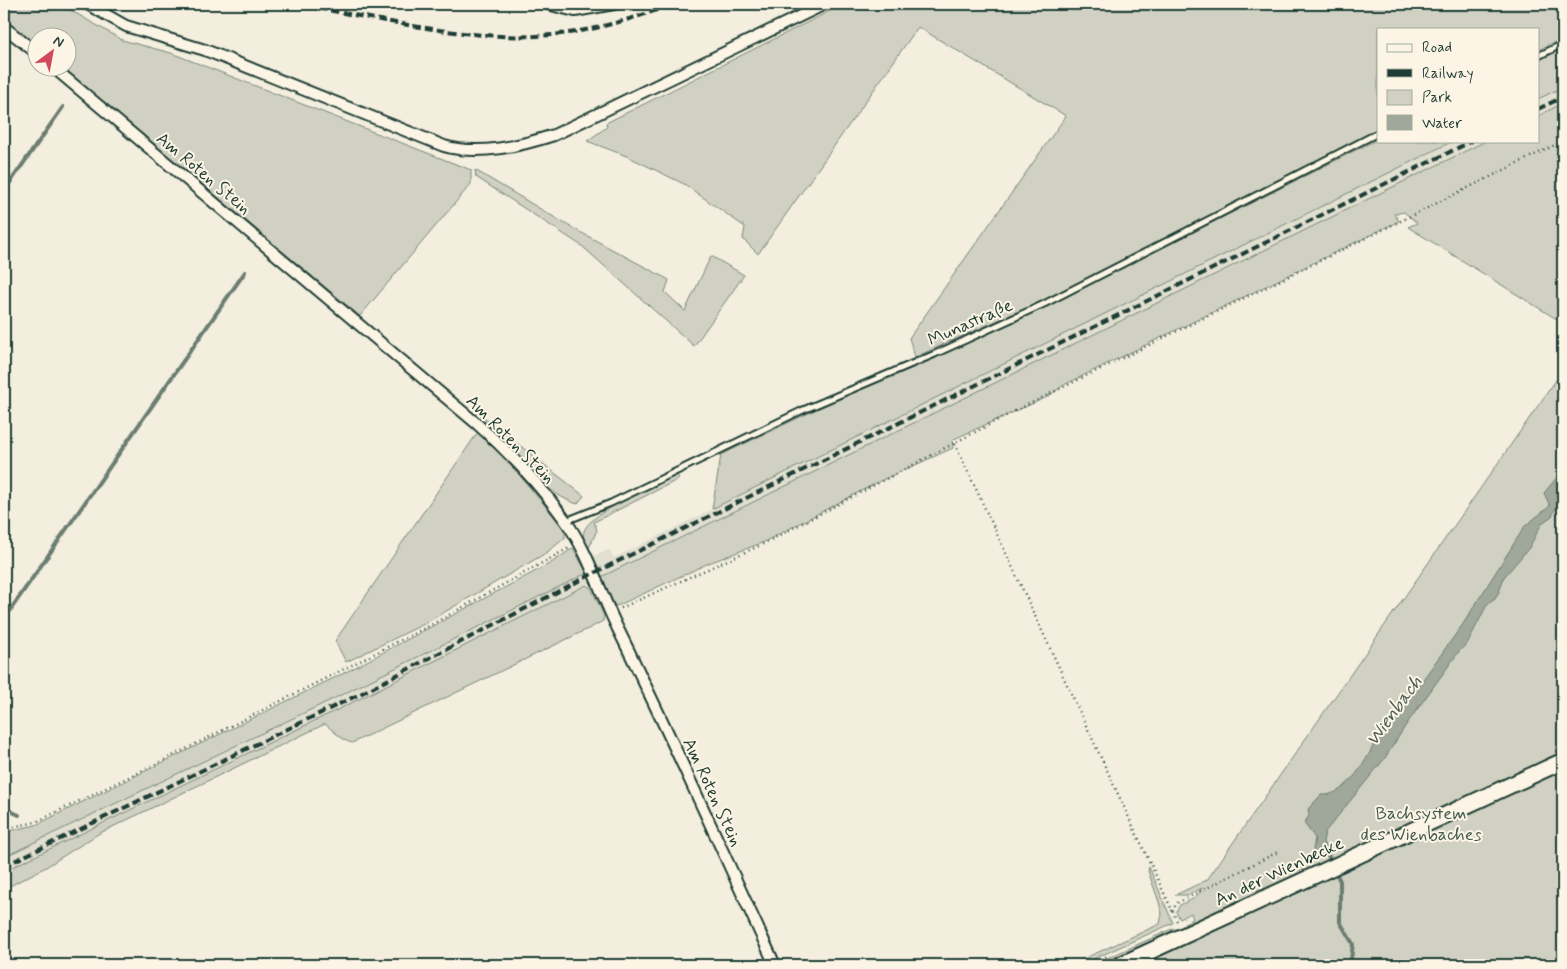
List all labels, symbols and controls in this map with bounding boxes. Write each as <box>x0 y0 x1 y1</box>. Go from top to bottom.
north arrow <box>28 28 78 78</box>
legend <box>1377 28 1540 142</box>
text: N <box>50 32 67 52</box>
text: Road <box>1422 38 1452 58</box>
text: Railway <box>1422 64 1474 84</box>
text: Park <box>1422 88 1452 108</box>
text: Water <box>1422 114 1462 134</box>
street label: Am Roten Stein <box>151 127 256 221</box>
street label: Munastraße <box>924 293 1017 352</box>
street label: Am Roten Stein <box>460 390 560 490</box>
water label: Wienbach <box>1360 670 1428 751</box>
street label: Am Roten Stein <box>676 734 748 851</box>
park label: Bachsystem des Wienbaches <box>1360 802 1482 847</box>
street label: An der Wienbecke <box>1211 831 1348 912</box>

